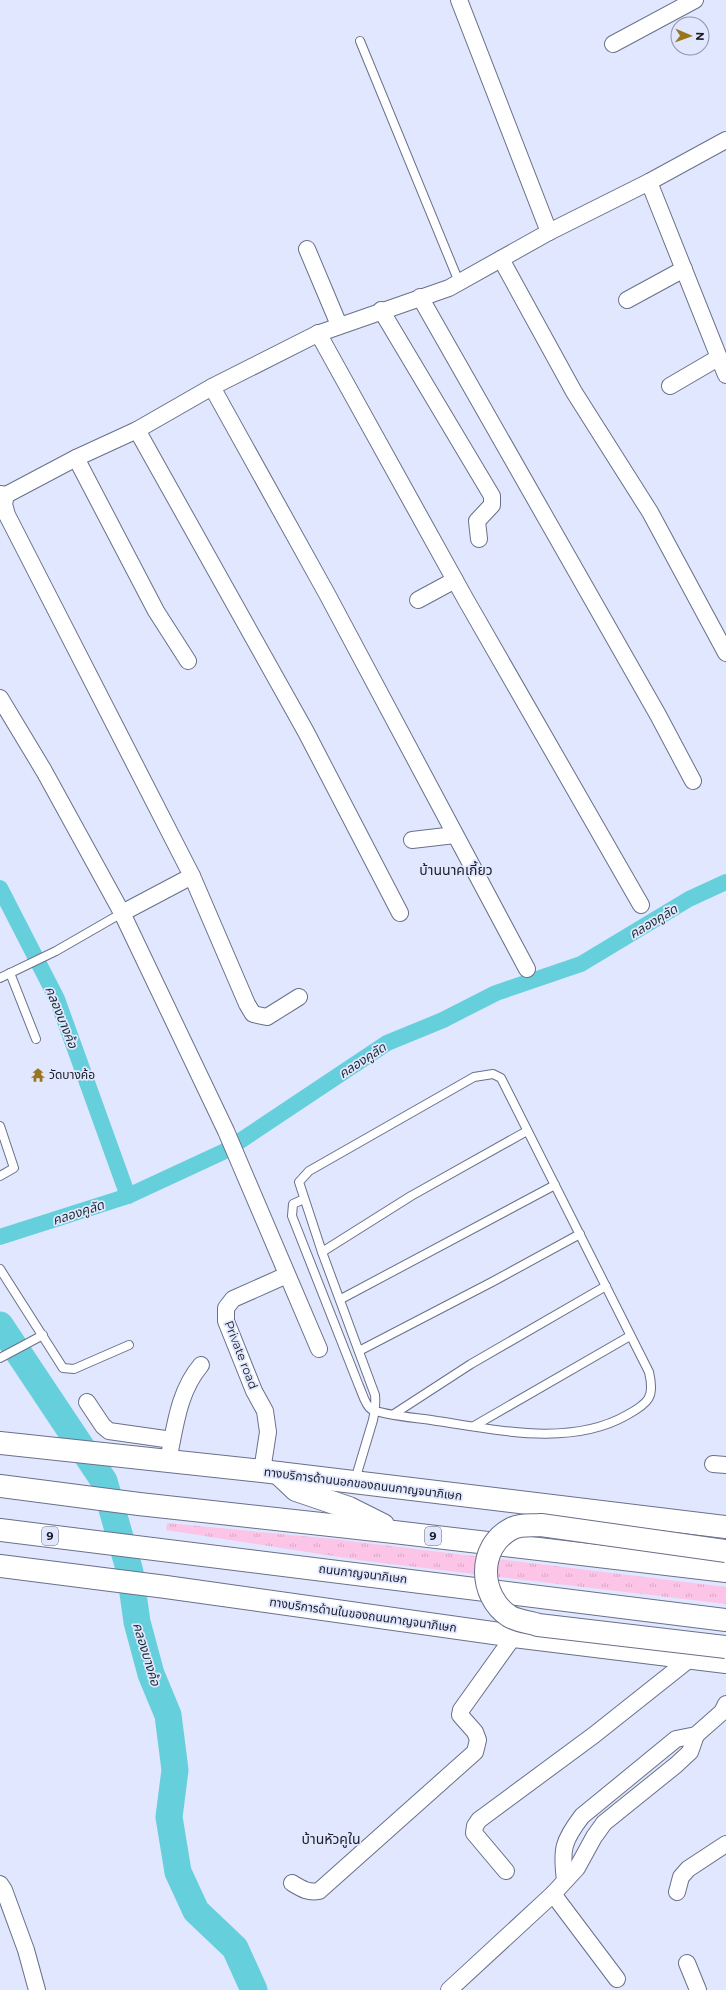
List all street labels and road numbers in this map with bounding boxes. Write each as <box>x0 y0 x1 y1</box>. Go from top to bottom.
street label: Private road <box>222 1319 261 1391</box>
street label: ทางบริการด้านนอกของถนนกาญจนาภิเษก <box>263 1464 463 1503</box>
road number: 9 <box>42 1527 58 1545</box>
road number: 9 <box>425 1527 441 1545</box>
street label: ถนนกาญจนาภิเษก <box>318 1561 408 1586</box>
street label: ทางบริการด้านในของถนนกาญจนาภิเษก <box>268 1594 458 1635</box>

